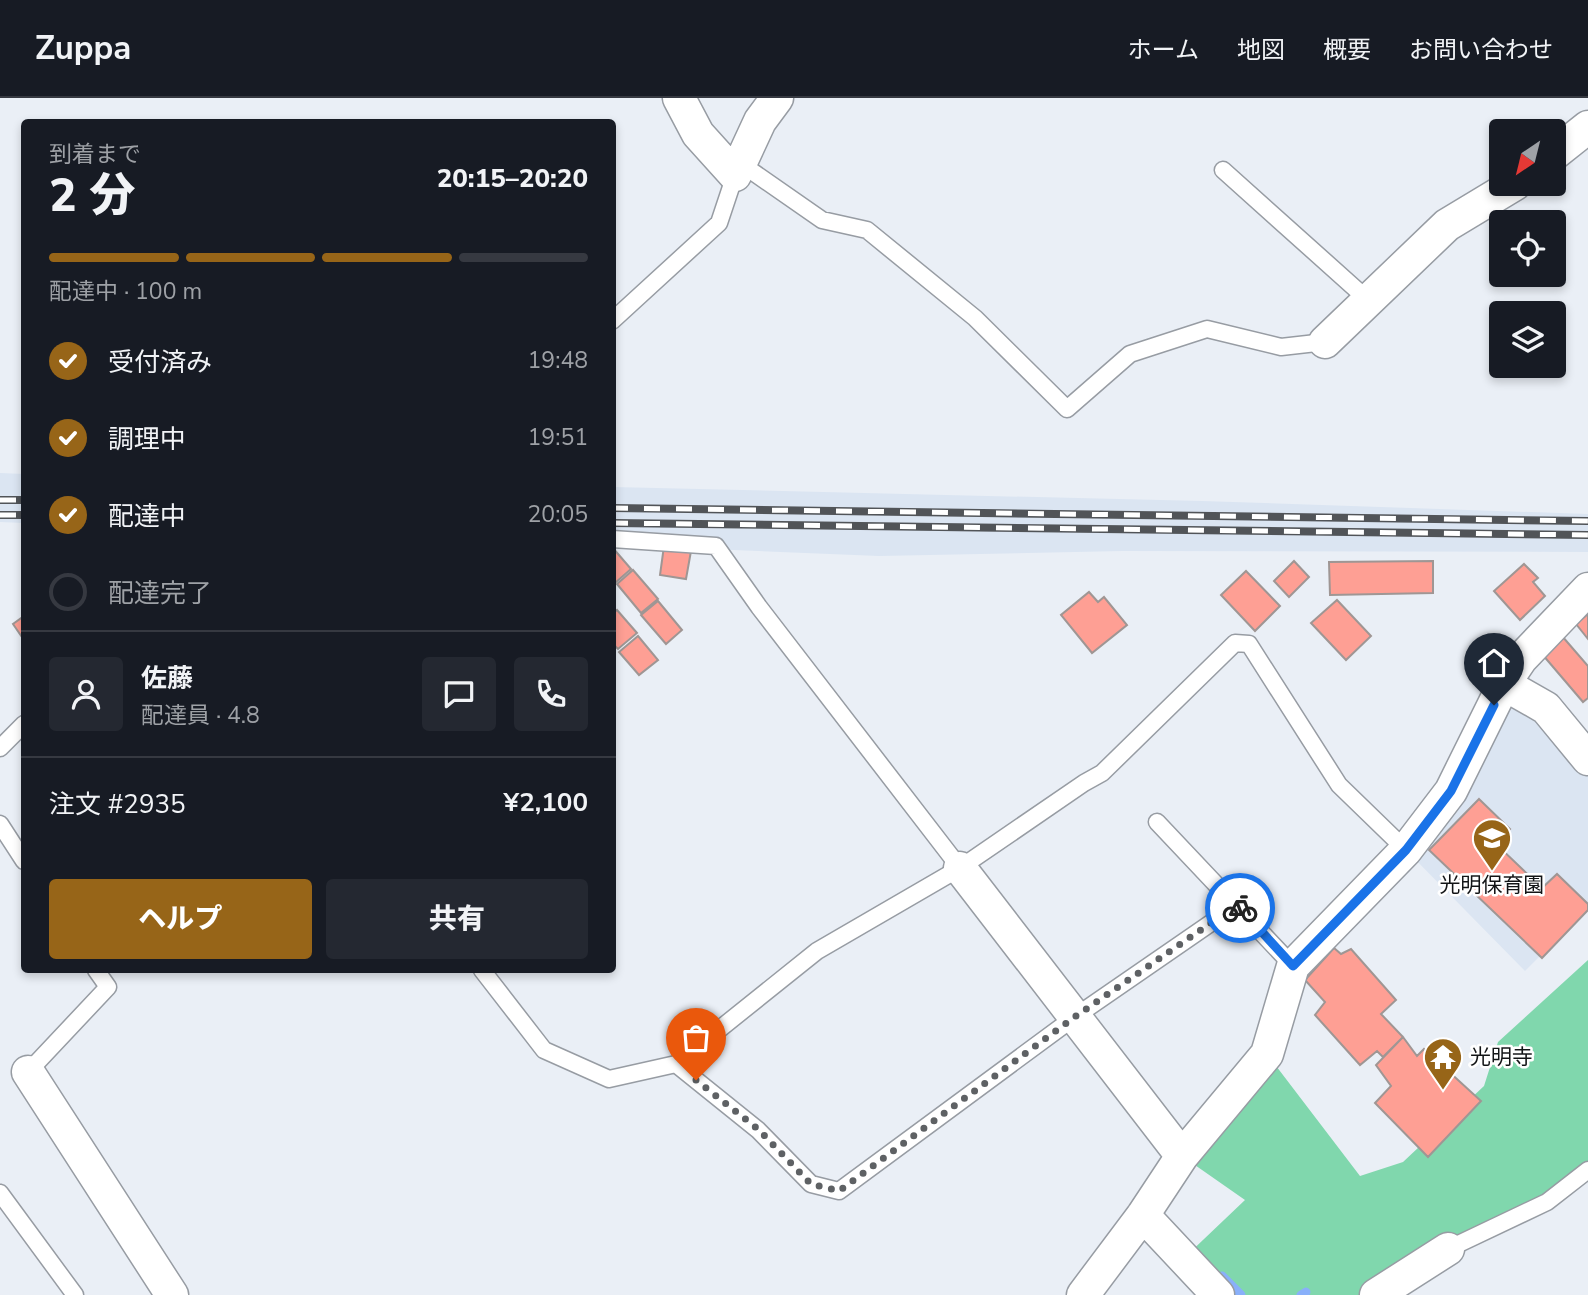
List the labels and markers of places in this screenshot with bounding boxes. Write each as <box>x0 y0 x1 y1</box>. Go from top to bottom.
pin <box>1464 633 1524 705</box>
school or university icon: 光明保育園 <box>1471 817 1513 872</box>
place label: 光明保育園 <box>1440 871 1545 899</box>
pin <box>666 1008 726 1080</box>
temple icon: 光明寺 <box>1422 1036 1464 1091</box>
place label: 光明寺 <box>1470 1043 1533 1071</box>

